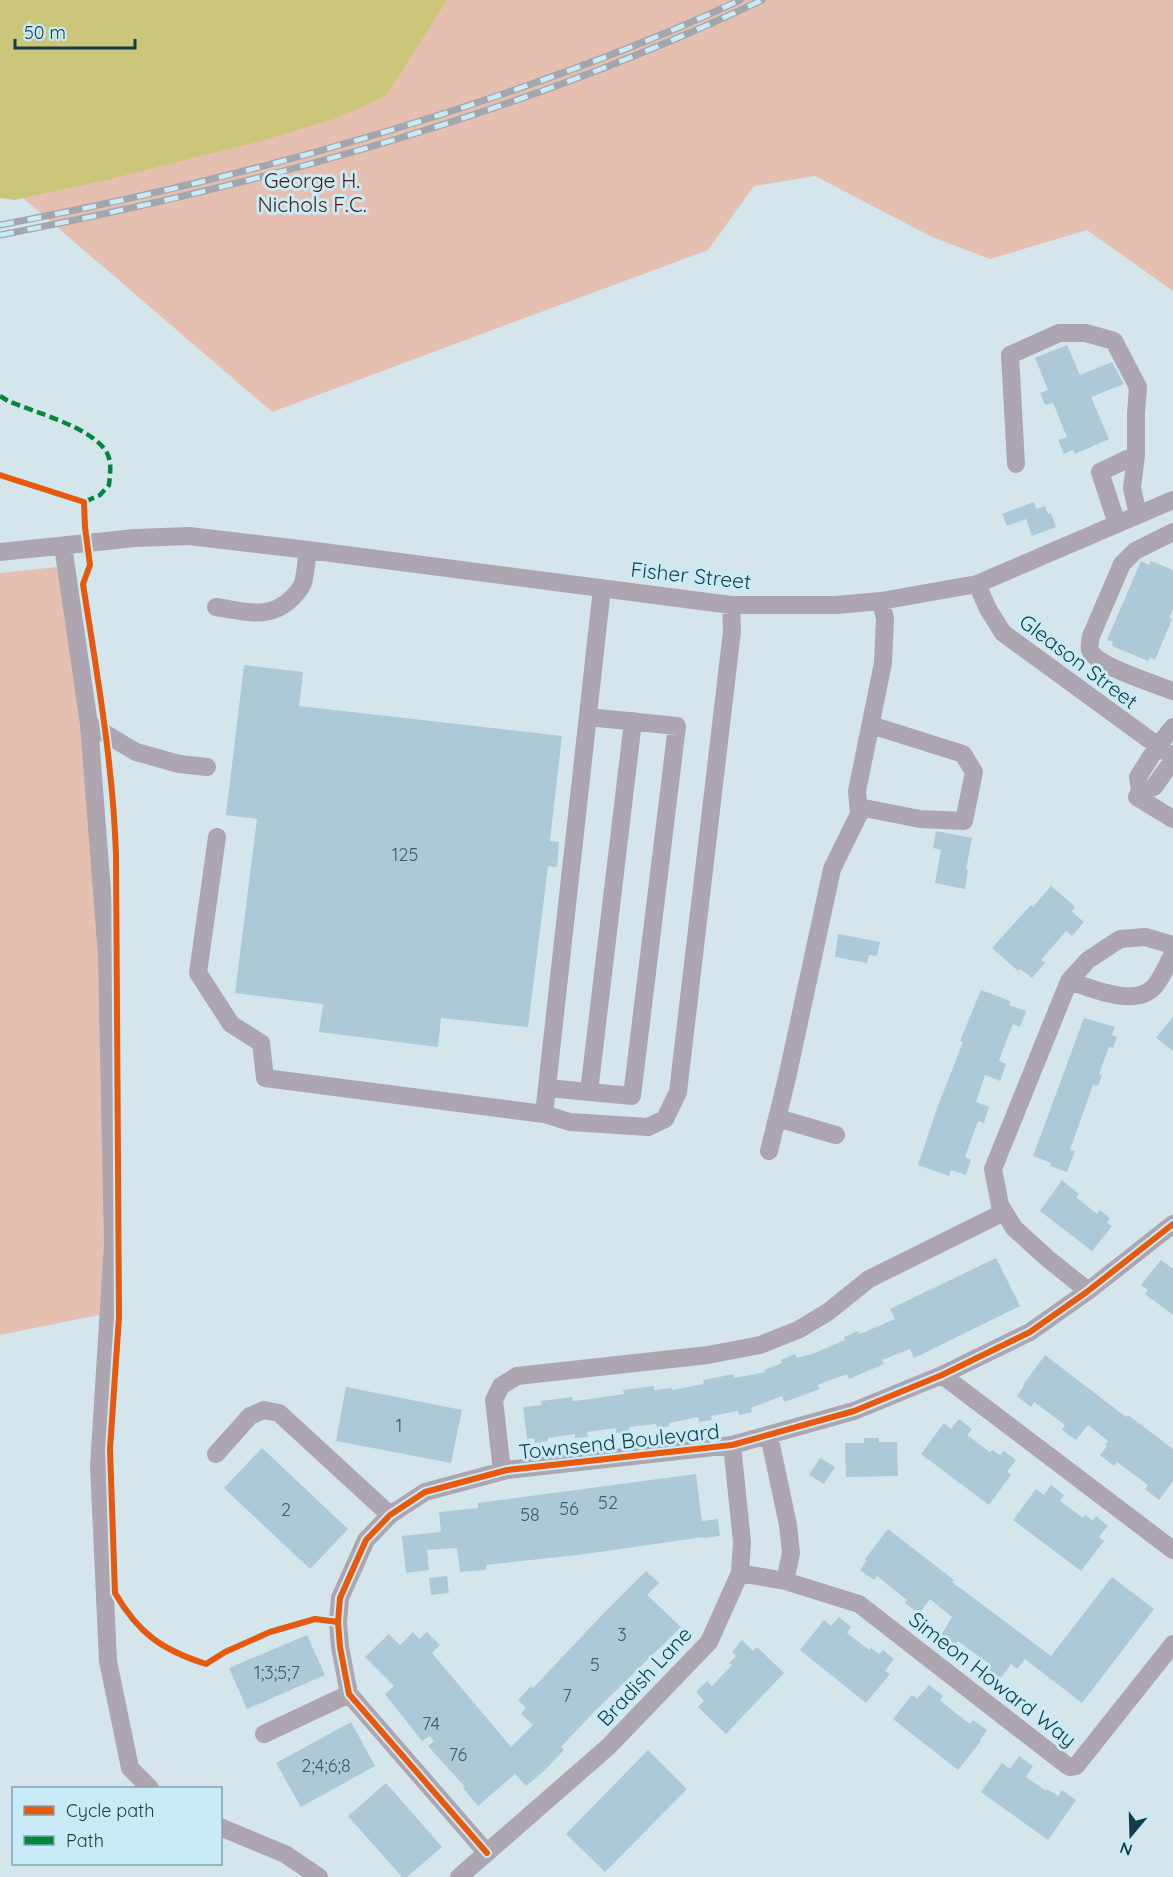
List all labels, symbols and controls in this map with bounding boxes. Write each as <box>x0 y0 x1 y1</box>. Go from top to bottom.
scale bar <box>15 12 135 50</box>
text: 50 m <box>24 21 66 44</box>
park label: George H. Nichols F.C. <box>258 167 366 217</box>
street label: Fisher Street <box>629 556 753 594</box>
street label: Gleason Street <box>1015 608 1143 714</box>
house number: 125 <box>392 843 418 866</box>
house number: 1 <box>396 1414 402 1437</box>
street label: Townsend Boulevard <box>517 1418 721 1464</box>
house number: 52 <box>598 1491 618 1514</box>
house number: 56 <box>559 1497 579 1520</box>
house number: 2 <box>281 1498 291 1521</box>
house number: 58 <box>520 1503 540 1526</box>
street label: Simeon Howard Way <box>904 1606 1082 1752</box>
street label: Bradish Lane <box>591 1621 697 1731</box>
house number: 3 <box>617 1623 627 1646</box>
house number: 5 <box>590 1653 600 1676</box>
house number: 1;3;5;7 <box>254 1661 300 1684</box>
house number: 7 <box>562 1684 572 1707</box>
house number: 74 <box>422 1712 440 1735</box>
house number: 76 <box>449 1743 467 1766</box>
house number: 2;4;6;8 <box>301 1754 351 1777</box>
legend <box>12 1787 222 1865</box>
text: Cycle path <box>66 1799 154 1822</box>
north arrow <box>1101 1805 1161 1865</box>
text: Path <box>66 1829 104 1852</box>
text: N <box>1117 1838 1135 1861</box>

